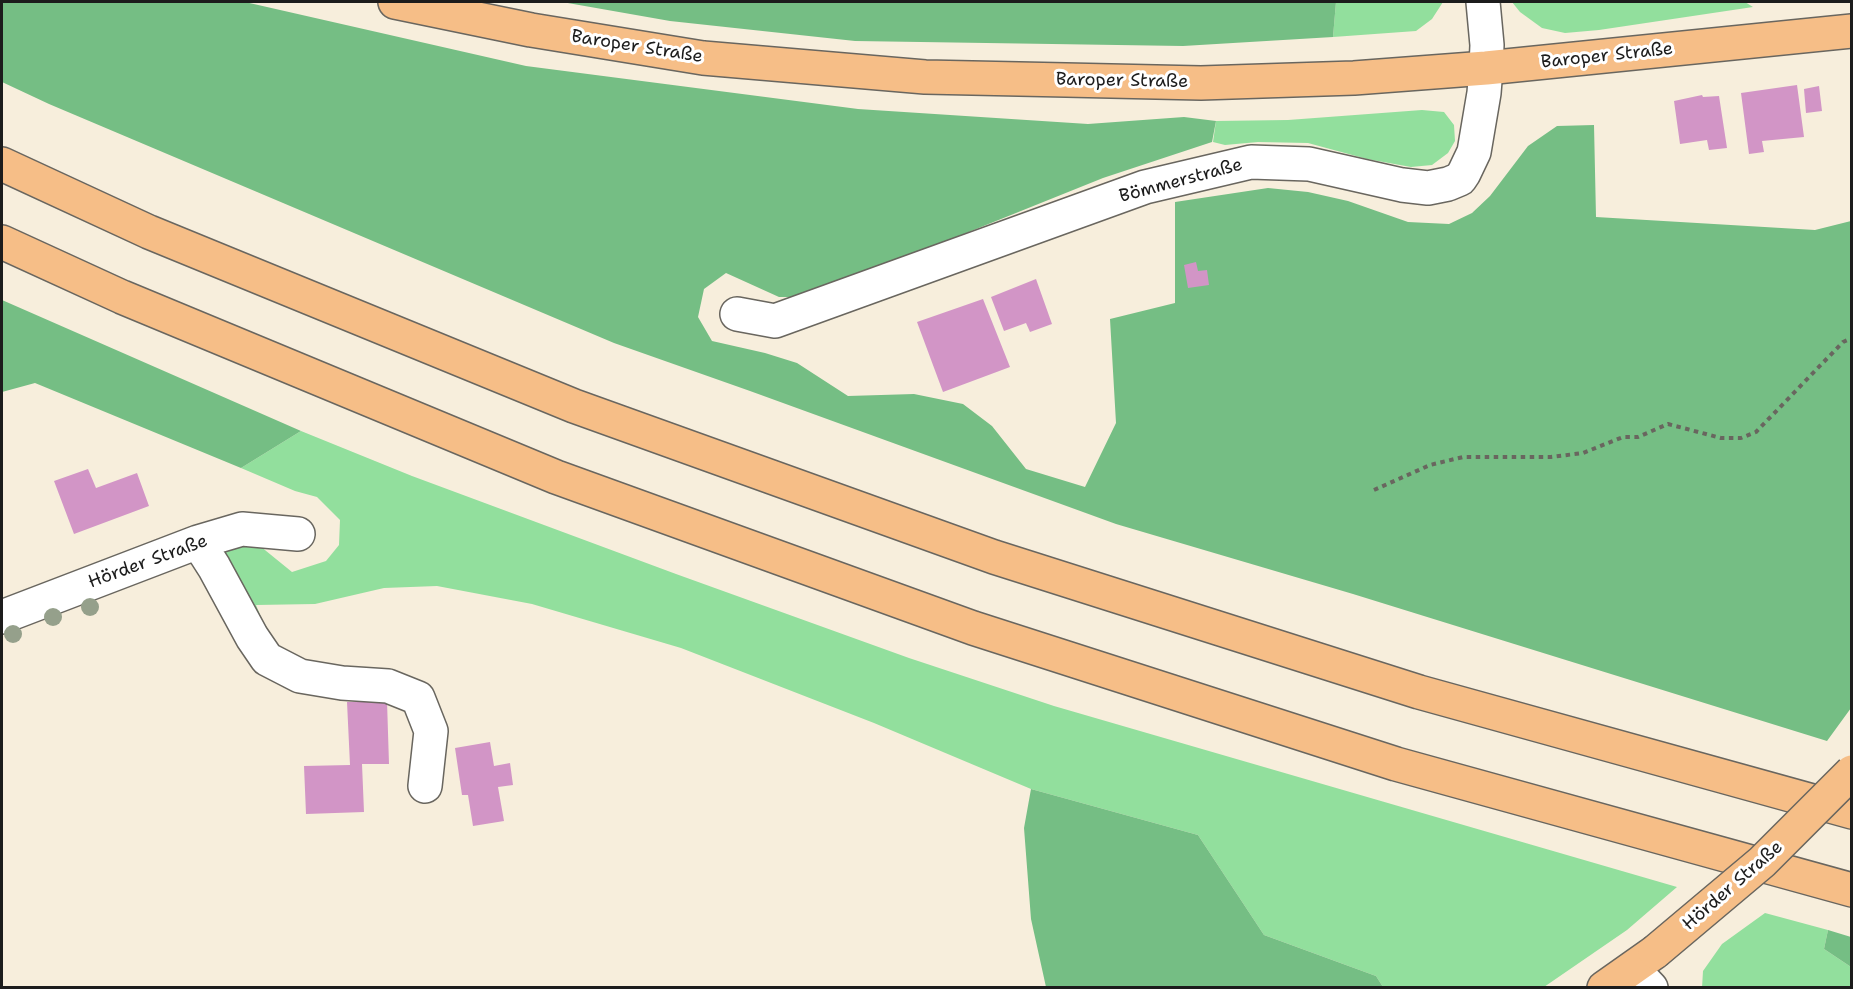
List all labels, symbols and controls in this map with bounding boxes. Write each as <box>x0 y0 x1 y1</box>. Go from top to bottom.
street label: Baroper Straße <box>570 26 704 68</box>
street label: Baroper Straße <box>1540 38 1674 74</box>
street label: Baroper Straße <box>1056 69 1188 93</box>
street label: Bömmerstraße <box>1117 154 1245 208</box>
street label: Hörder Straße <box>85 530 211 594</box>
street label: Hörder Straße <box>1679 837 1787 935</box>

